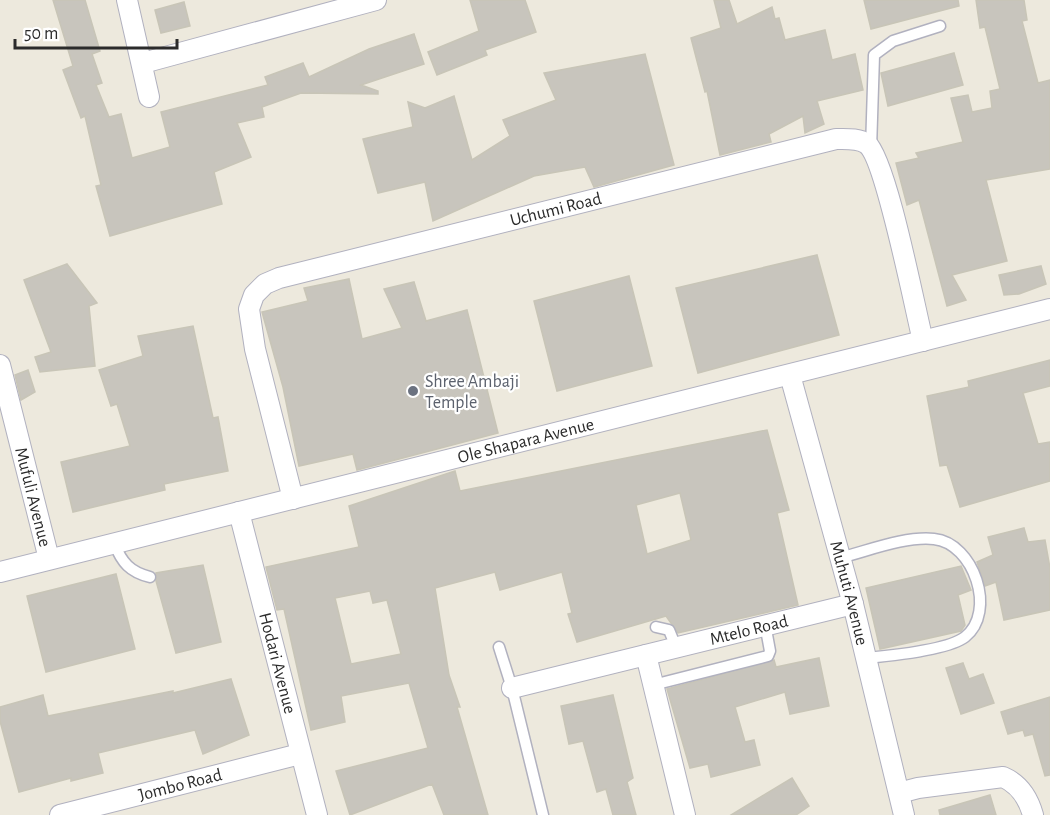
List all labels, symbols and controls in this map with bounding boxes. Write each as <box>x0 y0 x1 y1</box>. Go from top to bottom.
scale bar <box>15 12 177 50</box>
text: 50 m <box>24 25 58 43</box>
street label: Uchumi Road <box>508 190 604 230</box>
place label: Shree Ambaji Temple <box>425 373 519 412</box>
marker: Shree Ambaji Temple <box>406 384 420 398</box>
street label: Ole Shapara Avenue <box>456 416 596 467</box>
street label: Mufuli Avenue <box>11 446 54 549</box>
street label: Muhuti Avenue <box>826 539 871 647</box>
street label: Hodari Avenue <box>255 611 299 716</box>
street label: Mtelo Road <box>708 612 790 649</box>
street label: Jombo Road <box>137 766 224 805</box>

